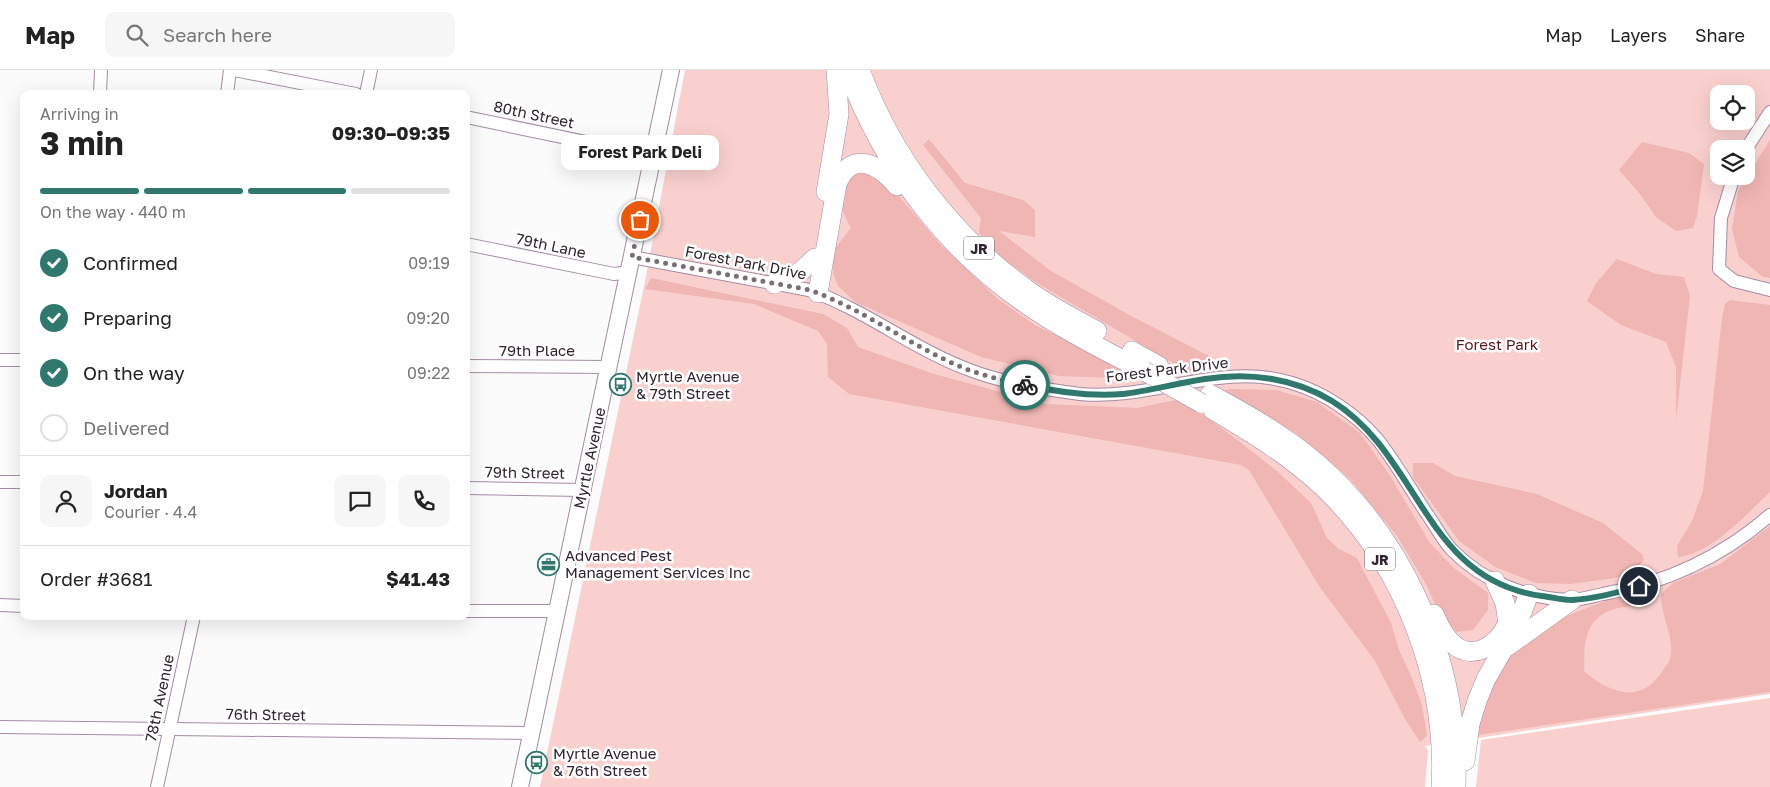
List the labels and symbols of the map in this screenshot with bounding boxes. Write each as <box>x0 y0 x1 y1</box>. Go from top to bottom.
street label: 80th Street <box>492 97 576 131</box>
callout: Forest Park Deli <box>561 135 719 170</box>
pin <box>619 199 661 241</box>
street label: 79th Lane <box>514 229 588 261</box>
road number: JR <box>964 237 994 260</box>
street label: Forest Park Drive <box>684 241 809 283</box>
park label: Forest Park <box>1456 335 1539 353</box>
street label: 79th Place <box>499 341 575 359</box>
street label: Forest Park Drive <box>1105 353 1230 385</box>
courier <box>1000 360 1050 410</box>
place label: Myrtle Avenue & 79th Street <box>636 367 740 402</box>
bus stop icon: Myrtle Avenue & 79th Street <box>608 373 632 397</box>
street label: Myrtle Avenue <box>569 405 609 510</box>
street label: 79th Street <box>485 462 565 482</box>
place label: Advanced Pest Management Services Inc <box>565 546 751 581</box>
road number: JR <box>1365 548 1395 570</box>
office icon: Advanced Pest Management Services Inc <box>537 552 561 576</box>
pin <box>1618 565 1660 607</box>
street label: 78th Avenue <box>141 652 177 743</box>
street label: 76th Street <box>226 704 306 724</box>
place label: Myrtle Avenue & 76th Street <box>553 744 657 779</box>
bus stop icon: Myrtle Avenue & 76th Street <box>525 750 549 774</box>

